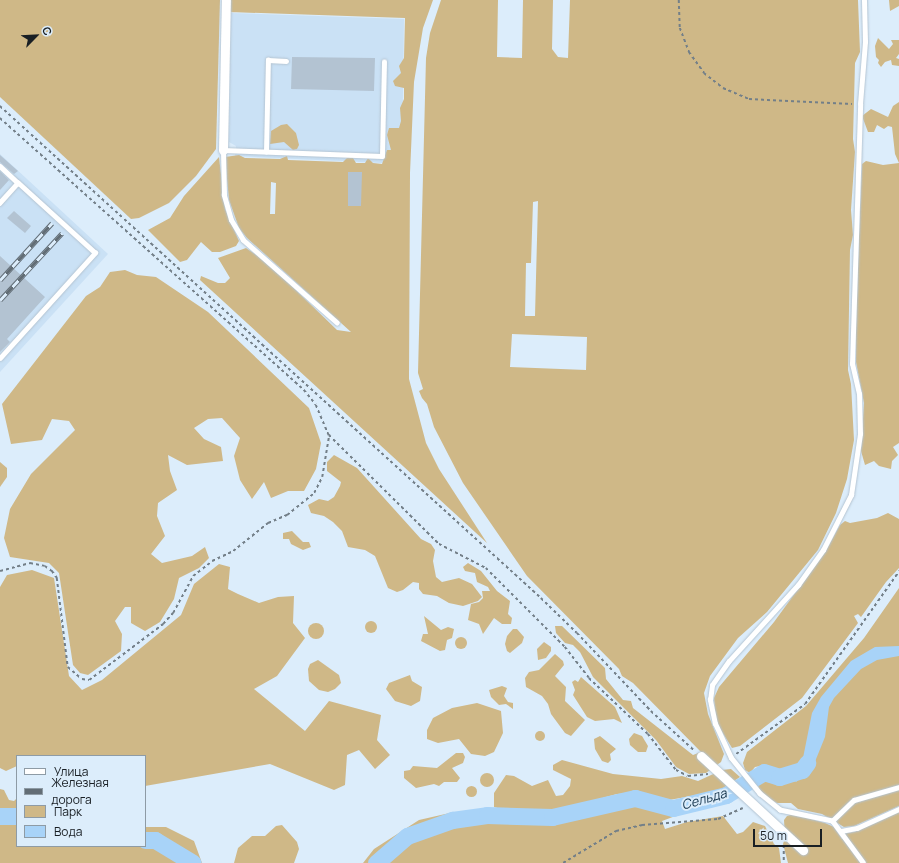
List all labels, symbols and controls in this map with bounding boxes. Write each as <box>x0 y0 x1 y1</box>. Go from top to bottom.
north arrow <box>16 16 56 56</box>
text: С <box>39 24 56 38</box>
legend <box>16 755 146 847</box>
text: Улица <box>54 763 88 780</box>
text: Железная дорога <box>51 774 109 808</box>
water label: Сельда <box>680 785 728 813</box>
text: Парк <box>54 803 82 820</box>
scale bar <box>755 821 824 847</box>
text: Вода <box>54 823 82 840</box>
text: 50 m <box>760 827 787 844</box>

